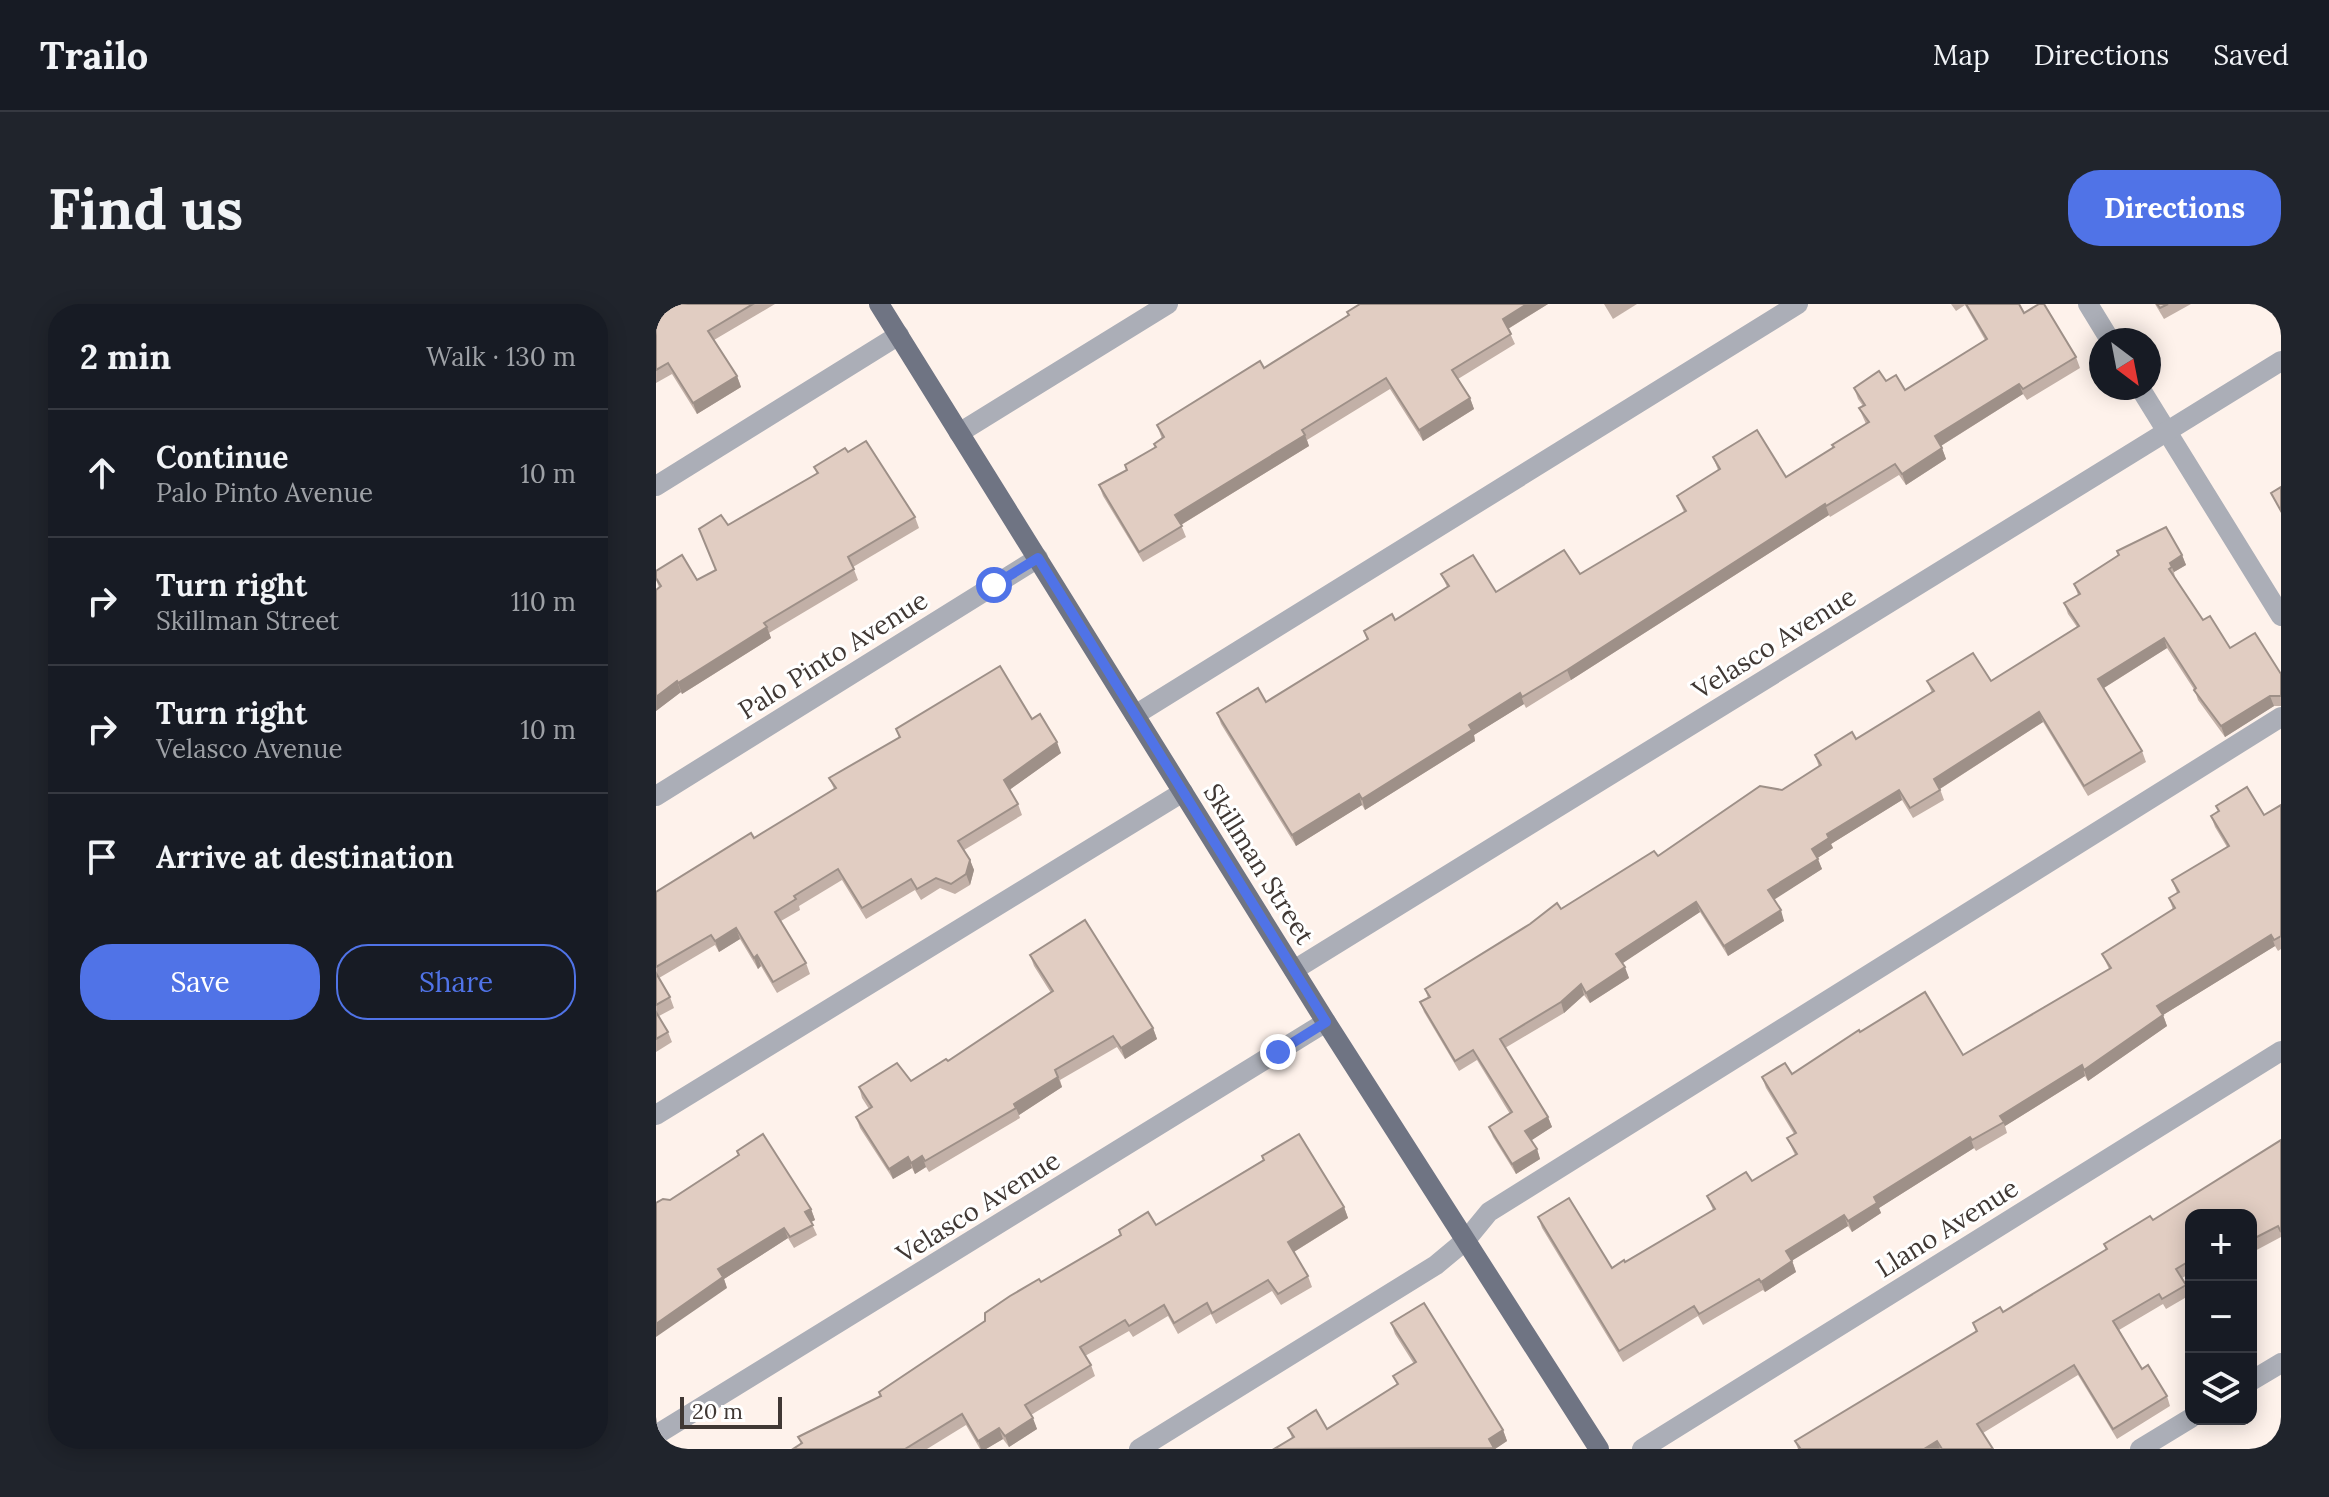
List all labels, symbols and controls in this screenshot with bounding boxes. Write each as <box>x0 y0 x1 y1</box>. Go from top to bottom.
text: Trailo <box>40 31 148 79</box>
text: Map <box>1933 37 1990 73</box>
text: Directions <box>2034 37 2169 73</box>
text: Saved <box>2213 37 2289 73</box>
button: Directions <box>2068 170 2281 246</box>
text: Find us <box>48 173 243 244</box>
north arrow <box>2089 328 2161 400</box>
text: 2 min <box>80 335 171 378</box>
text: Walk · 130 m <box>426 340 576 373</box>
text: Continue <box>156 438 288 476</box>
icon: ahead <box>80 451 124 495</box>
text: 10 m <box>520 457 576 490</box>
text: Palo Pinto Avenue <box>156 476 373 509</box>
text: Turn right <box>156 566 307 604</box>
route start <box>976 567 1012 603</box>
icon: right <box>80 579 124 623</box>
street label: Velasco Avenue <box>1685 579 1862 707</box>
street label: Palo Pinto Avenue <box>732 583 934 726</box>
text: 110 m <box>511 585 576 618</box>
text: Skillman Street <box>156 604 339 637</box>
text: Turn right <box>156 694 307 732</box>
icon: right <box>80 707 124 751</box>
text: 10 m <box>520 713 576 746</box>
text: Velasco Avenue <box>156 732 343 765</box>
street label: Skillman Street <box>1197 777 1322 950</box>
icon: arrive <box>80 835 124 879</box>
text: Arrive at destination <box>156 838 454 876</box>
button: Save <box>80 944 320 1020</box>
button: Share <box>336 944 576 1020</box>
route end <box>1260 1034 1296 1070</box>
street label: Velasco Avenue <box>889 1143 1066 1271</box>
street label: Llano Avenue <box>1869 1171 2024 1284</box>
map controls <box>2185 1209 2257 1425</box>
button: + <box>2185 1209 2257 1281</box>
button: − <box>2185 1281 2257 1353</box>
button: layers <box>2185 1353 2257 1425</box>
scale bar <box>680 1393 782 1429</box>
text: 20 m <box>692 1397 743 1425</box>

